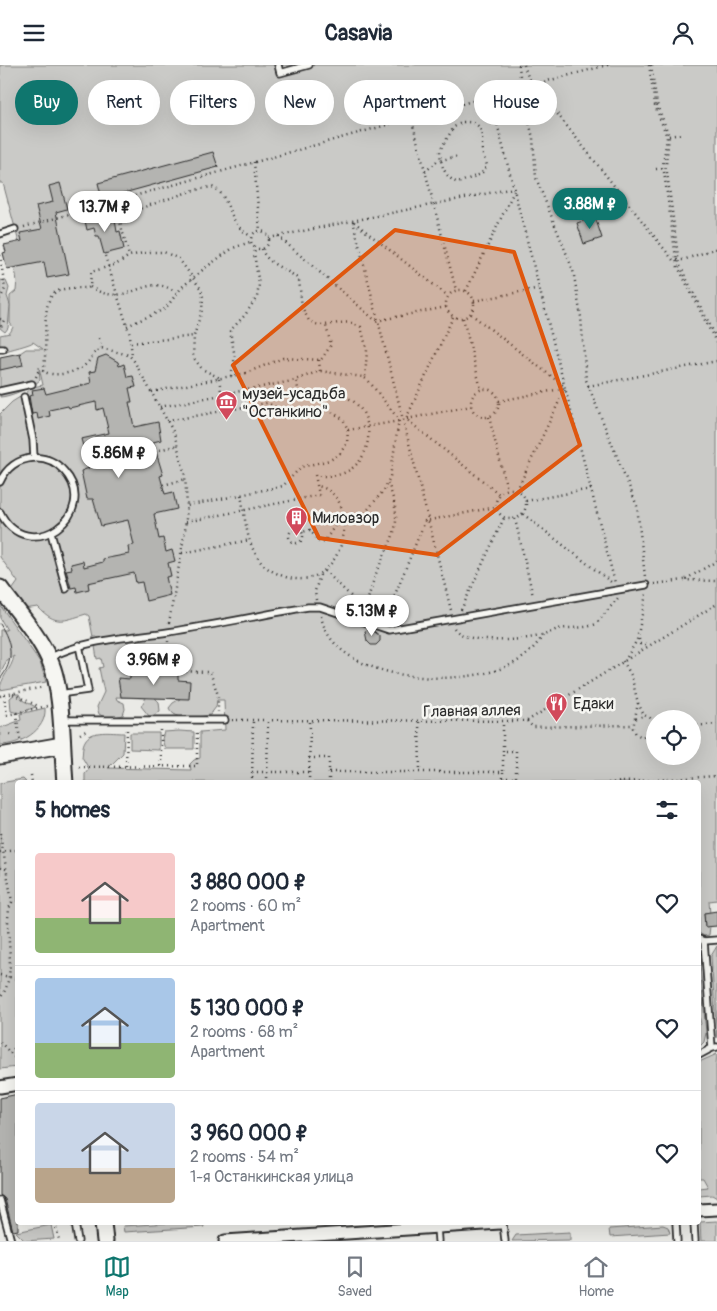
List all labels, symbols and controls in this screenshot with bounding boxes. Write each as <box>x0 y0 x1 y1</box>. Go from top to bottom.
icon: menu <box>20 19 48 47</box>
text: Casavia <box>325 19 392 47</box>
icon: person <box>669 19 697 47</box>
chip: Buy <box>15 80 78 125</box>
chip: Rent <box>88 80 160 125</box>
chip: Filters <box>170 80 255 125</box>
chip: New <box>265 80 334 125</box>
chip: Apartment <box>344 80 464 125</box>
chip: House <box>474 80 557 125</box>
pin: 3.88M ₽ <box>544 187 636 230</box>
pin: 13.7M ₽ <box>59 191 151 233</box>
text: 3.88M ₽ <box>563 194 617 214</box>
text: 13.7M ₽ <box>79 197 131 217</box>
place label: музей-усадьба "Останкино" <box>242 384 345 422</box>
museum icon: музей-усадьба "Останкино" <box>214 390 238 421</box>
pin: 5.86M ₽ <box>73 437 165 479</box>
text: 5.86M ₽ <box>92 443 146 463</box>
building icon: Миловзор <box>284 505 308 536</box>
place label: Миловзор <box>312 508 379 528</box>
pin: 5.13M ₽ <box>326 595 418 637</box>
text: 5.13M ₽ <box>346 601 398 621</box>
pin: 3.96M ₽ <box>108 643 200 686</box>
text: 3.96M ₽ <box>127 650 181 670</box>
restaurant icon: Едаки <box>545 691 569 722</box>
place label: Едаки <box>573 694 614 714</box>
street label: Главная аллея <box>423 700 521 722</box>
map controls <box>646 710 701 765</box>
button: locate <box>646 710 701 765</box>
icon: filters <box>653 796 681 824</box>
text: 5 homes <box>35 797 110 824</box>
text: 3 880 000 ₽ <box>190 869 307 896</box>
icon: home <box>75 873 135 933</box>
icon: heart <box>653 889 681 917</box>
text: 2 rooms · 60 m² <box>190 896 301 916</box>
text: Apartment <box>190 916 265 936</box>
text: 5 130 000 ₽ <box>190 995 305 1022</box>
icon: home <box>75 998 135 1058</box>
icon: heart <box>653 1014 681 1042</box>
text: 2 rooms · 68 m² <box>190 1022 298 1042</box>
text: Apartment <box>190 1042 265 1062</box>
text: 3 960 000 ₽ <box>190 1120 308 1147</box>
icon: home <box>75 1123 135 1183</box>
icon: heart <box>653 1139 681 1167</box>
text: 2 rooms · 54 m² <box>190 1147 299 1167</box>
text: 1-я Останкинская улица <box>190 1167 354 1187</box>
tab: Map <box>103 1253 131 1300</box>
tab: Saved <box>337 1253 372 1300</box>
tab: Home <box>579 1253 614 1300</box>

